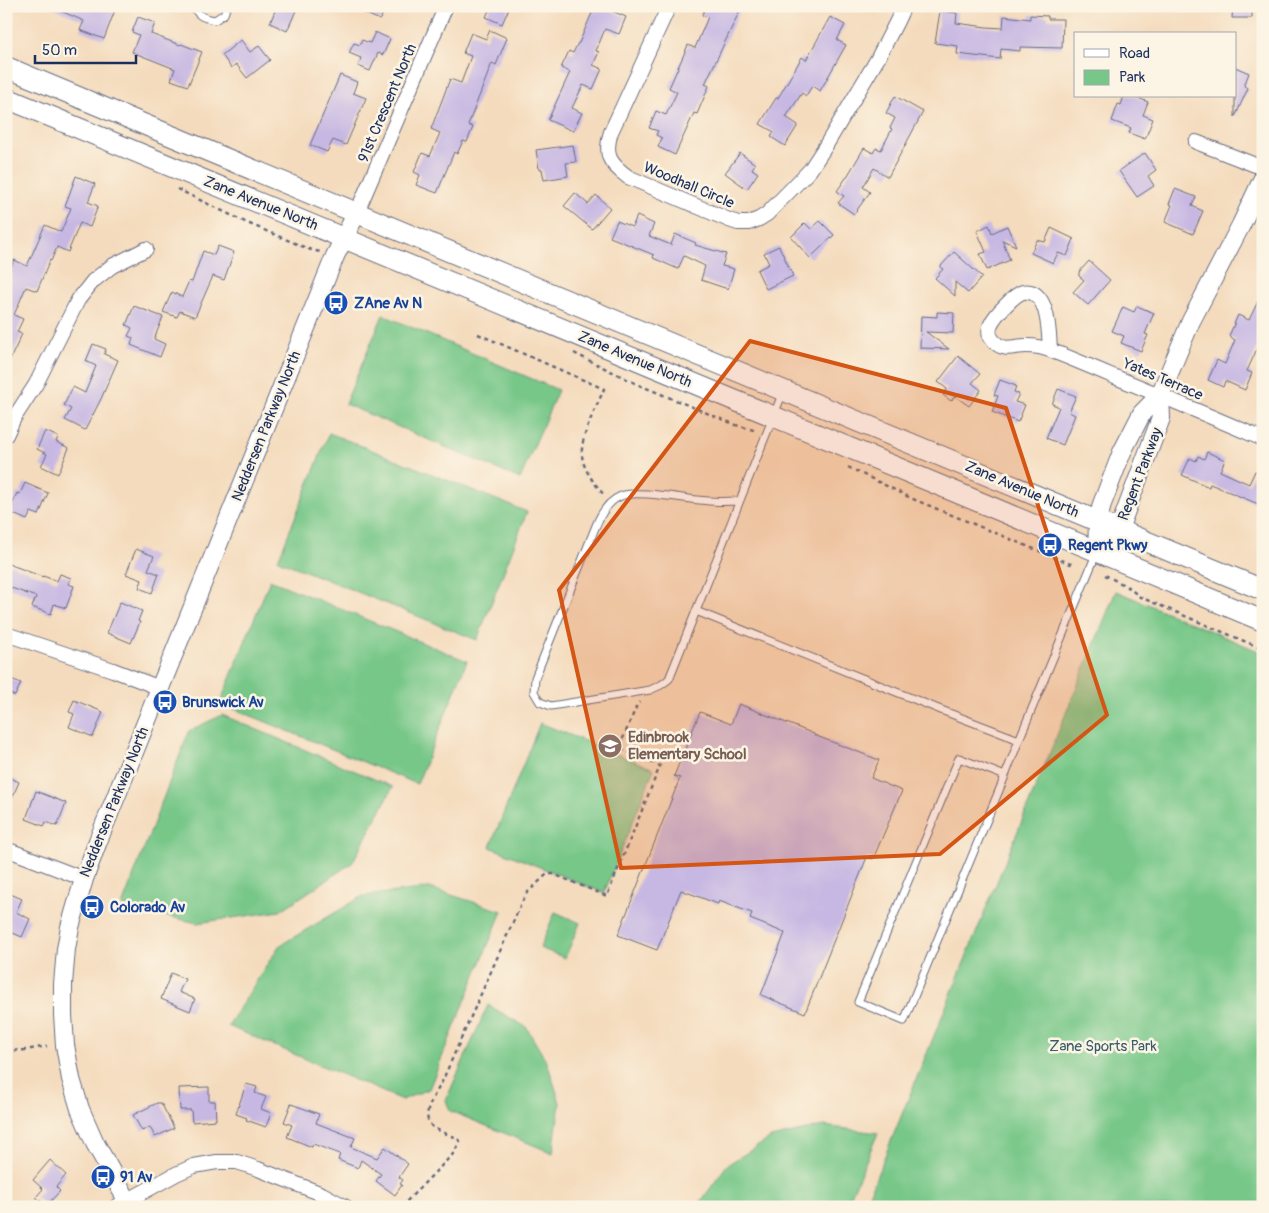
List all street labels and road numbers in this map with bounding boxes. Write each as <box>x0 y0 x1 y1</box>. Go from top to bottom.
street label: 91st Crescent North <box>354 41 421 165</box>
street label: Woodhall Circle <box>641 158 738 213</box>
street label: Zane Avenue North <box>201 172 321 235</box>
street label: Zane Avenue North <box>575 327 695 392</box>
street label: Neddersen Parkway North <box>228 348 305 504</box>
street label: Yates Terrace <box>1119 354 1206 405</box>
street label: Regent Parkway <box>1114 424 1167 523</box>
street label: Zane Avenue North <box>962 457 1082 522</box>
street label: Neddersen Parkway North <box>76 724 153 880</box>

